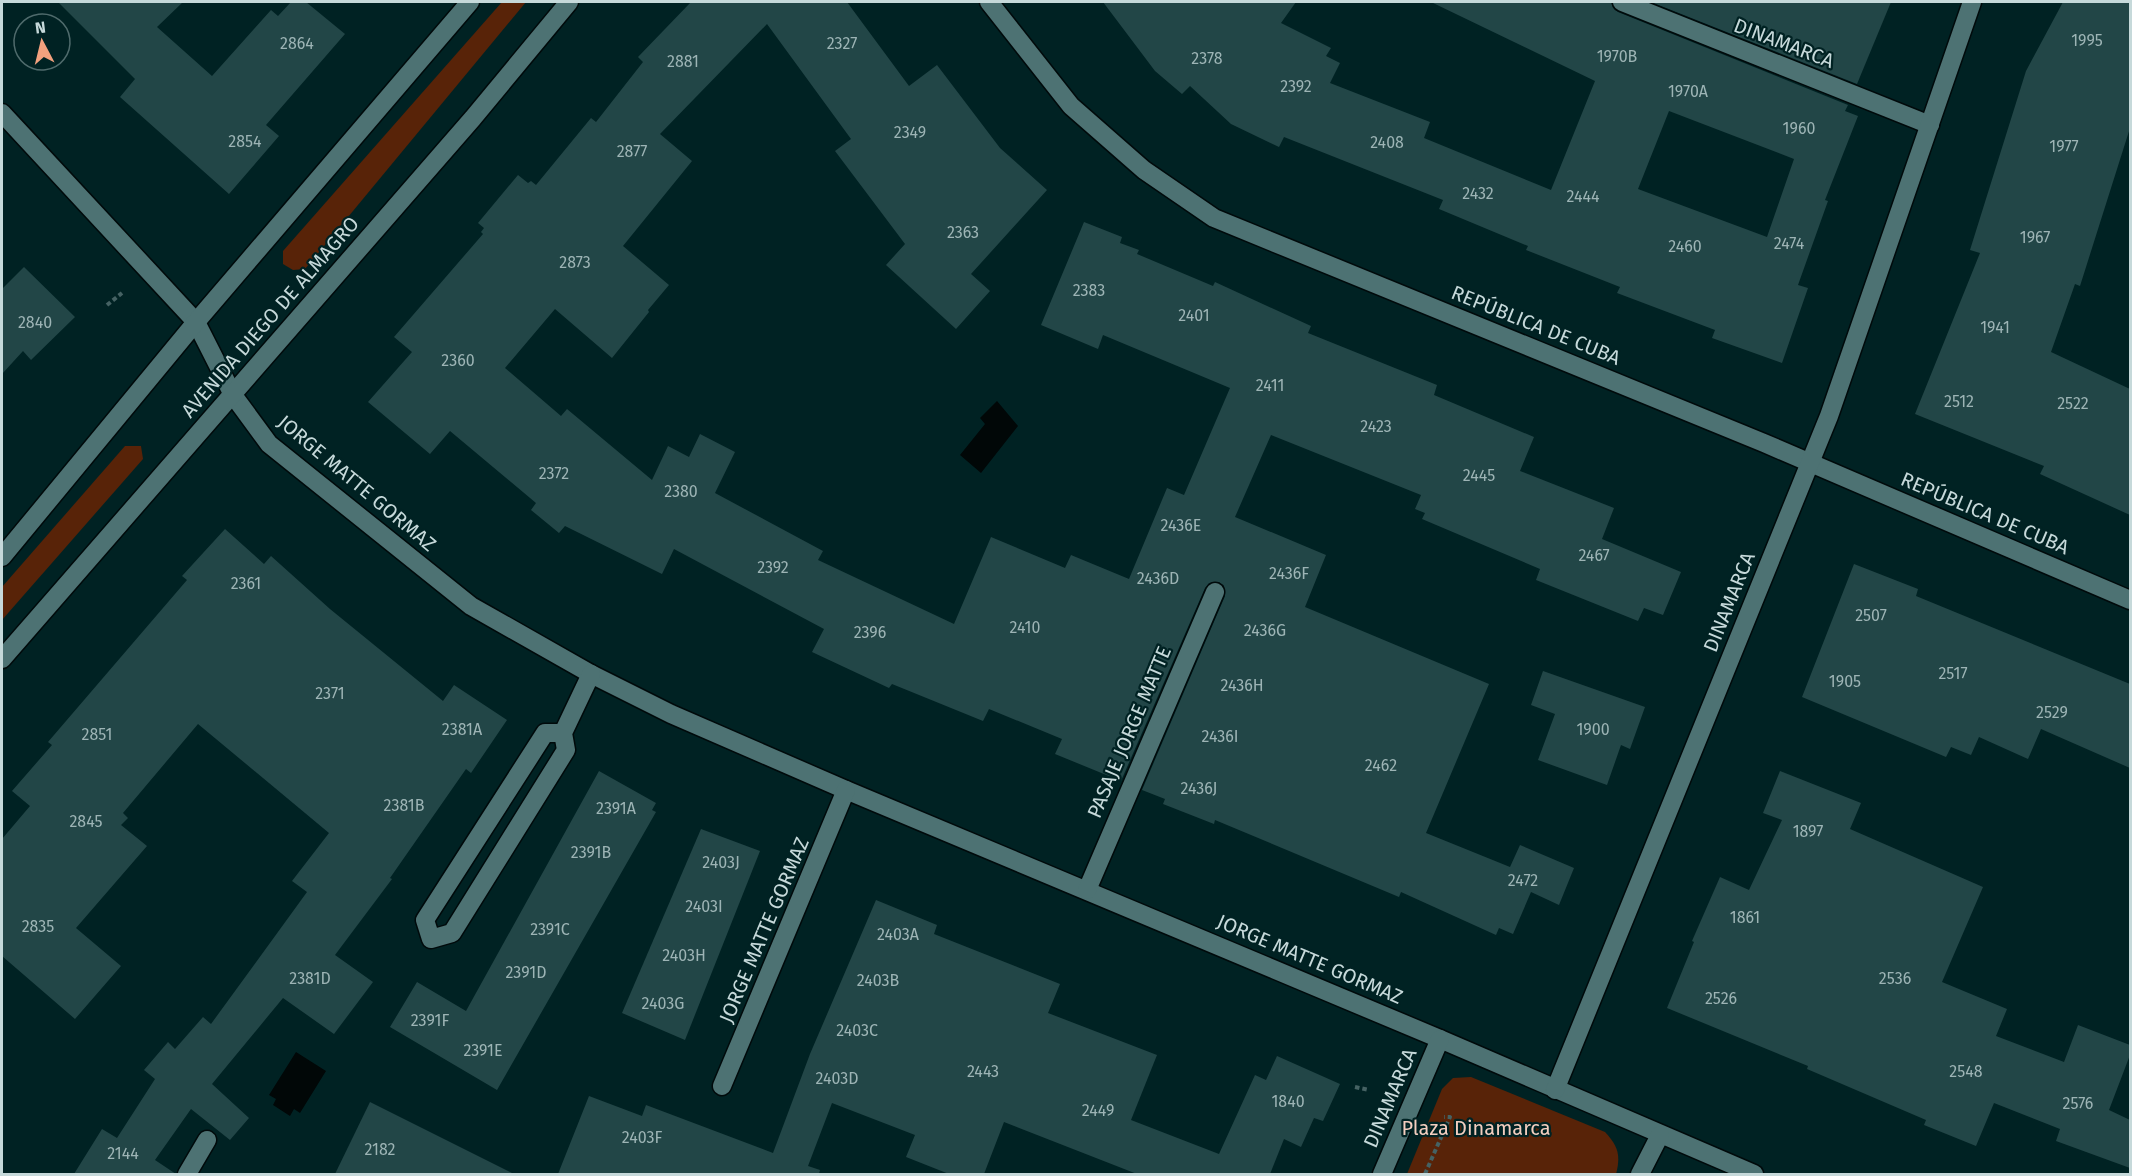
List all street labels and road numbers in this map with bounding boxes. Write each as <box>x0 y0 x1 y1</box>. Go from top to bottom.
street label: DINAMARCA <box>1730 13 1838 73</box>
street label: AVENIDA DIEGO DE ALMAGRO <box>176 212 364 422</box>
street label: REPÚBLICA DE CUBA <box>1448 280 1625 370</box>
street label: JORGE MATTE GORMAZ <box>273 410 441 556</box>
street label: REPÚBLICA DE CUBA <box>1897 467 2073 559</box>
street label: DINAMARCA <box>1698 548 1760 655</box>
street label: PASAJE JORGE MATTE <box>1082 643 1176 821</box>
street label: JORGE MATTE GORMAZ <box>714 834 814 1026</box>
street label: JORGE MATTE GORMAZ <box>1214 909 1406 1009</box>
street label: DINAMARCA <box>1358 1044 1422 1151</box>

